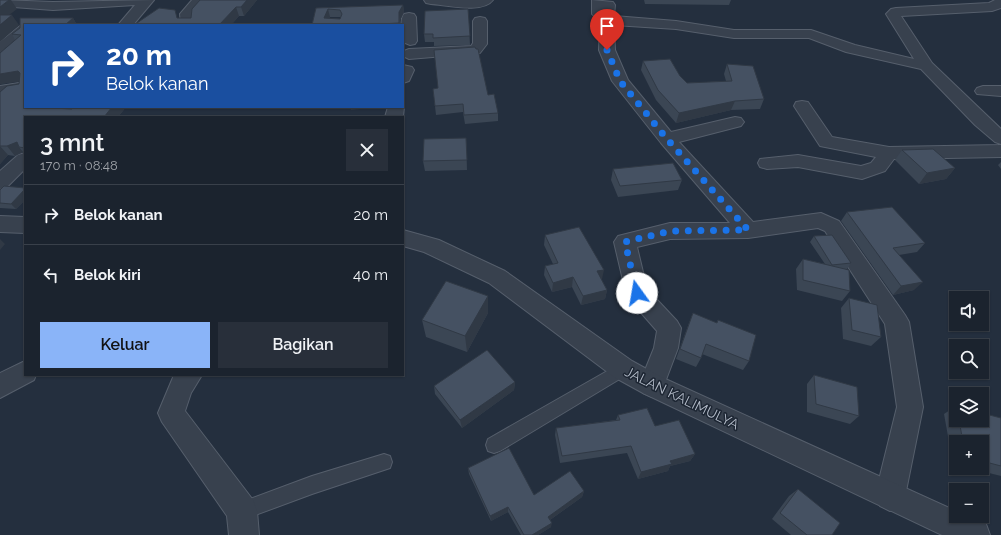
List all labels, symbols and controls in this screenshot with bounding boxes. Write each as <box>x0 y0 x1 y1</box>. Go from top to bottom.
pin <box>590 9 624 50</box>
icon: arrive <box>596 15 618 37</box>
text: 20 m <box>106 39 172 72</box>
icon: right <box>40 40 92 92</box>
text: Belok kanan <box>106 73 208 94</box>
text: 3 mnt <box>40 128 104 157</box>
button: close <box>346 129 388 171</box>
text: 170 m · 08:48 <box>40 158 118 173</box>
icon: right <box>40 204 62 226</box>
text: Belok kanan <box>74 206 163 224</box>
text: 20 m <box>353 206 388 224</box>
icon: left <box>40 264 62 286</box>
text: Belok kiri <box>74 266 141 284</box>
text: 40 m <box>353 266 388 284</box>
position arrow <box>616 272 658 314</box>
map controls <box>949 291 989 523</box>
button: sound <box>949 291 989 331</box>
button: Keluar <box>40 322 210 368</box>
button: Bagikan <box>218 322 388 368</box>
button: search <box>949 339 989 379</box>
street label: JALAN KALIMULYA <box>622 363 742 433</box>
button: layers <box>949 387 989 427</box>
button: + <box>949 435 989 475</box>
button: − <box>949 483 989 523</box>

